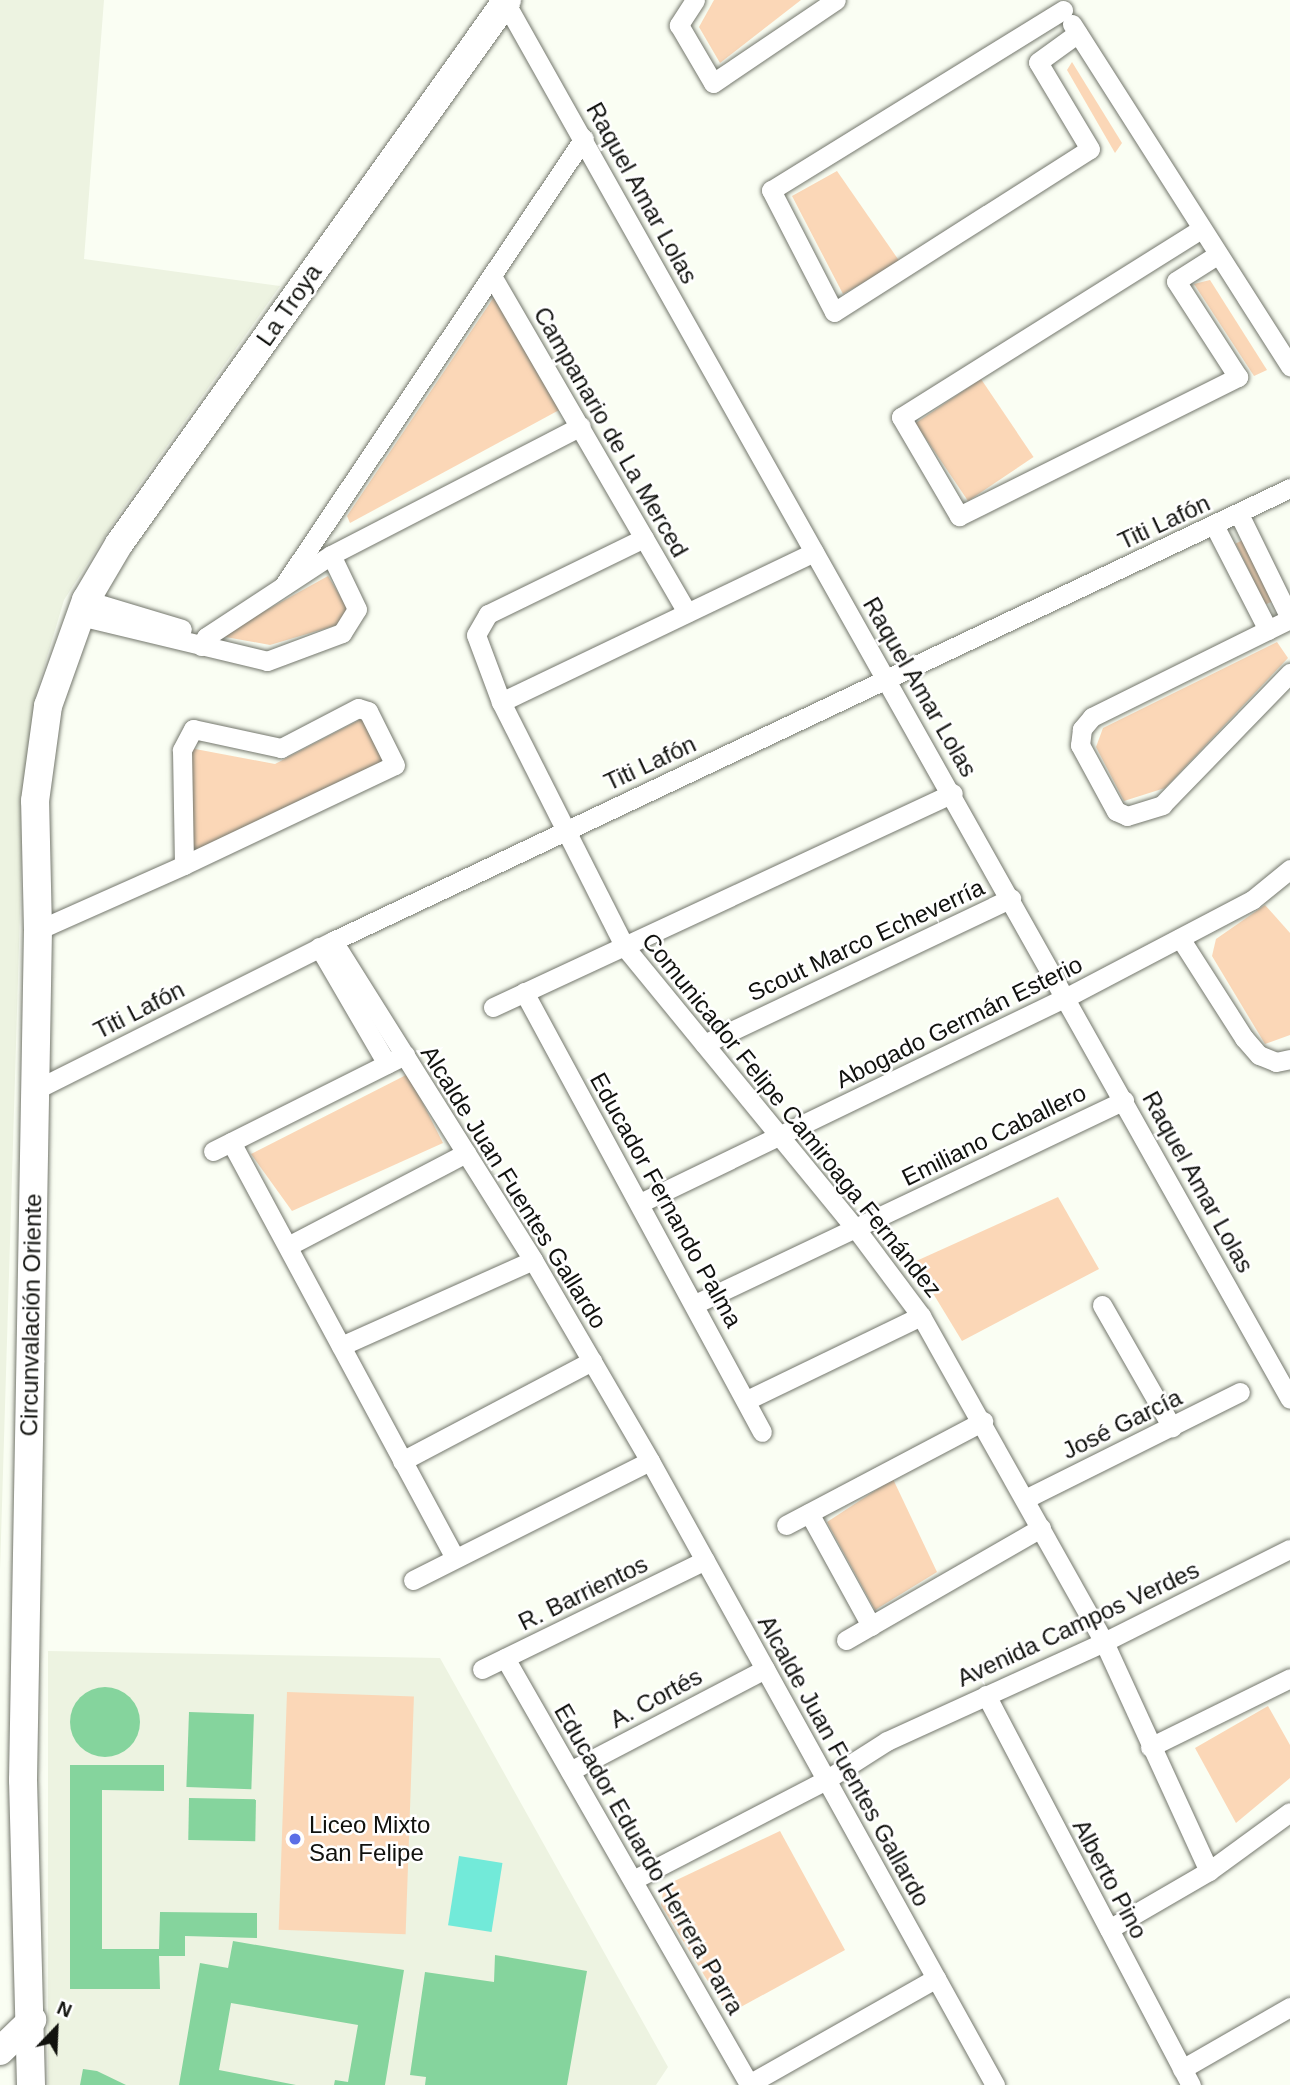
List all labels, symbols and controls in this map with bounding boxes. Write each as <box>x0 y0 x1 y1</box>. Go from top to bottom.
street label: Raquel Amar Lolas <box>580 97 704 289</box>
street label: La Troya <box>250 258 328 352</box>
street label: Campanario de La Merced <box>527 302 695 562</box>
street label: Titi Lafón <box>1114 488 1214 556</box>
street label: Raquel Amar Lolas <box>857 591 983 783</box>
street label: Titi Lafón <box>600 729 700 797</box>
street label: Scout Marco Echeverría <box>743 873 989 1007</box>
street label: Comunicador Felipe Camiroaga Fernández <box>636 927 948 1303</box>
street label: Abogado Germán Esterio <box>831 950 1087 1094</box>
street label: Titi Lafón <box>89 975 189 1045</box>
street label: Alcalde Juan Fuentes Gallardo <box>415 1040 613 1334</box>
street label: Educador Fernando Palma <box>584 1068 748 1332</box>
street label: Emiliano Caballero <box>897 1078 1091 1192</box>
street label: Raquel Amar Lolas <box>1136 1086 1260 1278</box>
street label: Circunvalación Oriente <box>14 1193 48 1437</box>
street label: José García <box>1058 1383 1186 1465</box>
street label: R. Barrientos <box>514 1549 652 1637</box>
street label: Avenida Campos Verdes <box>952 1555 1204 1693</box>
street label: Alcalde Juan Fuentes Gallardo <box>752 1610 936 1912</box>
street label: A. Cortés <box>605 1662 707 1734</box>
street label: Educador Eduardo Herrera Parra <box>548 1699 750 2019</box>
place label: Liceo Mixto San Felipe <box>309 1811 430 1867</box>
street label: Alberto Pino <box>1067 1815 1153 1943</box>
marker: Liceo Mixto San Felipe <box>287 1831 303 1847</box>
north arrow <box>21 1994 91 2064</box>
text: N <box>54 1997 75 2022</box>

